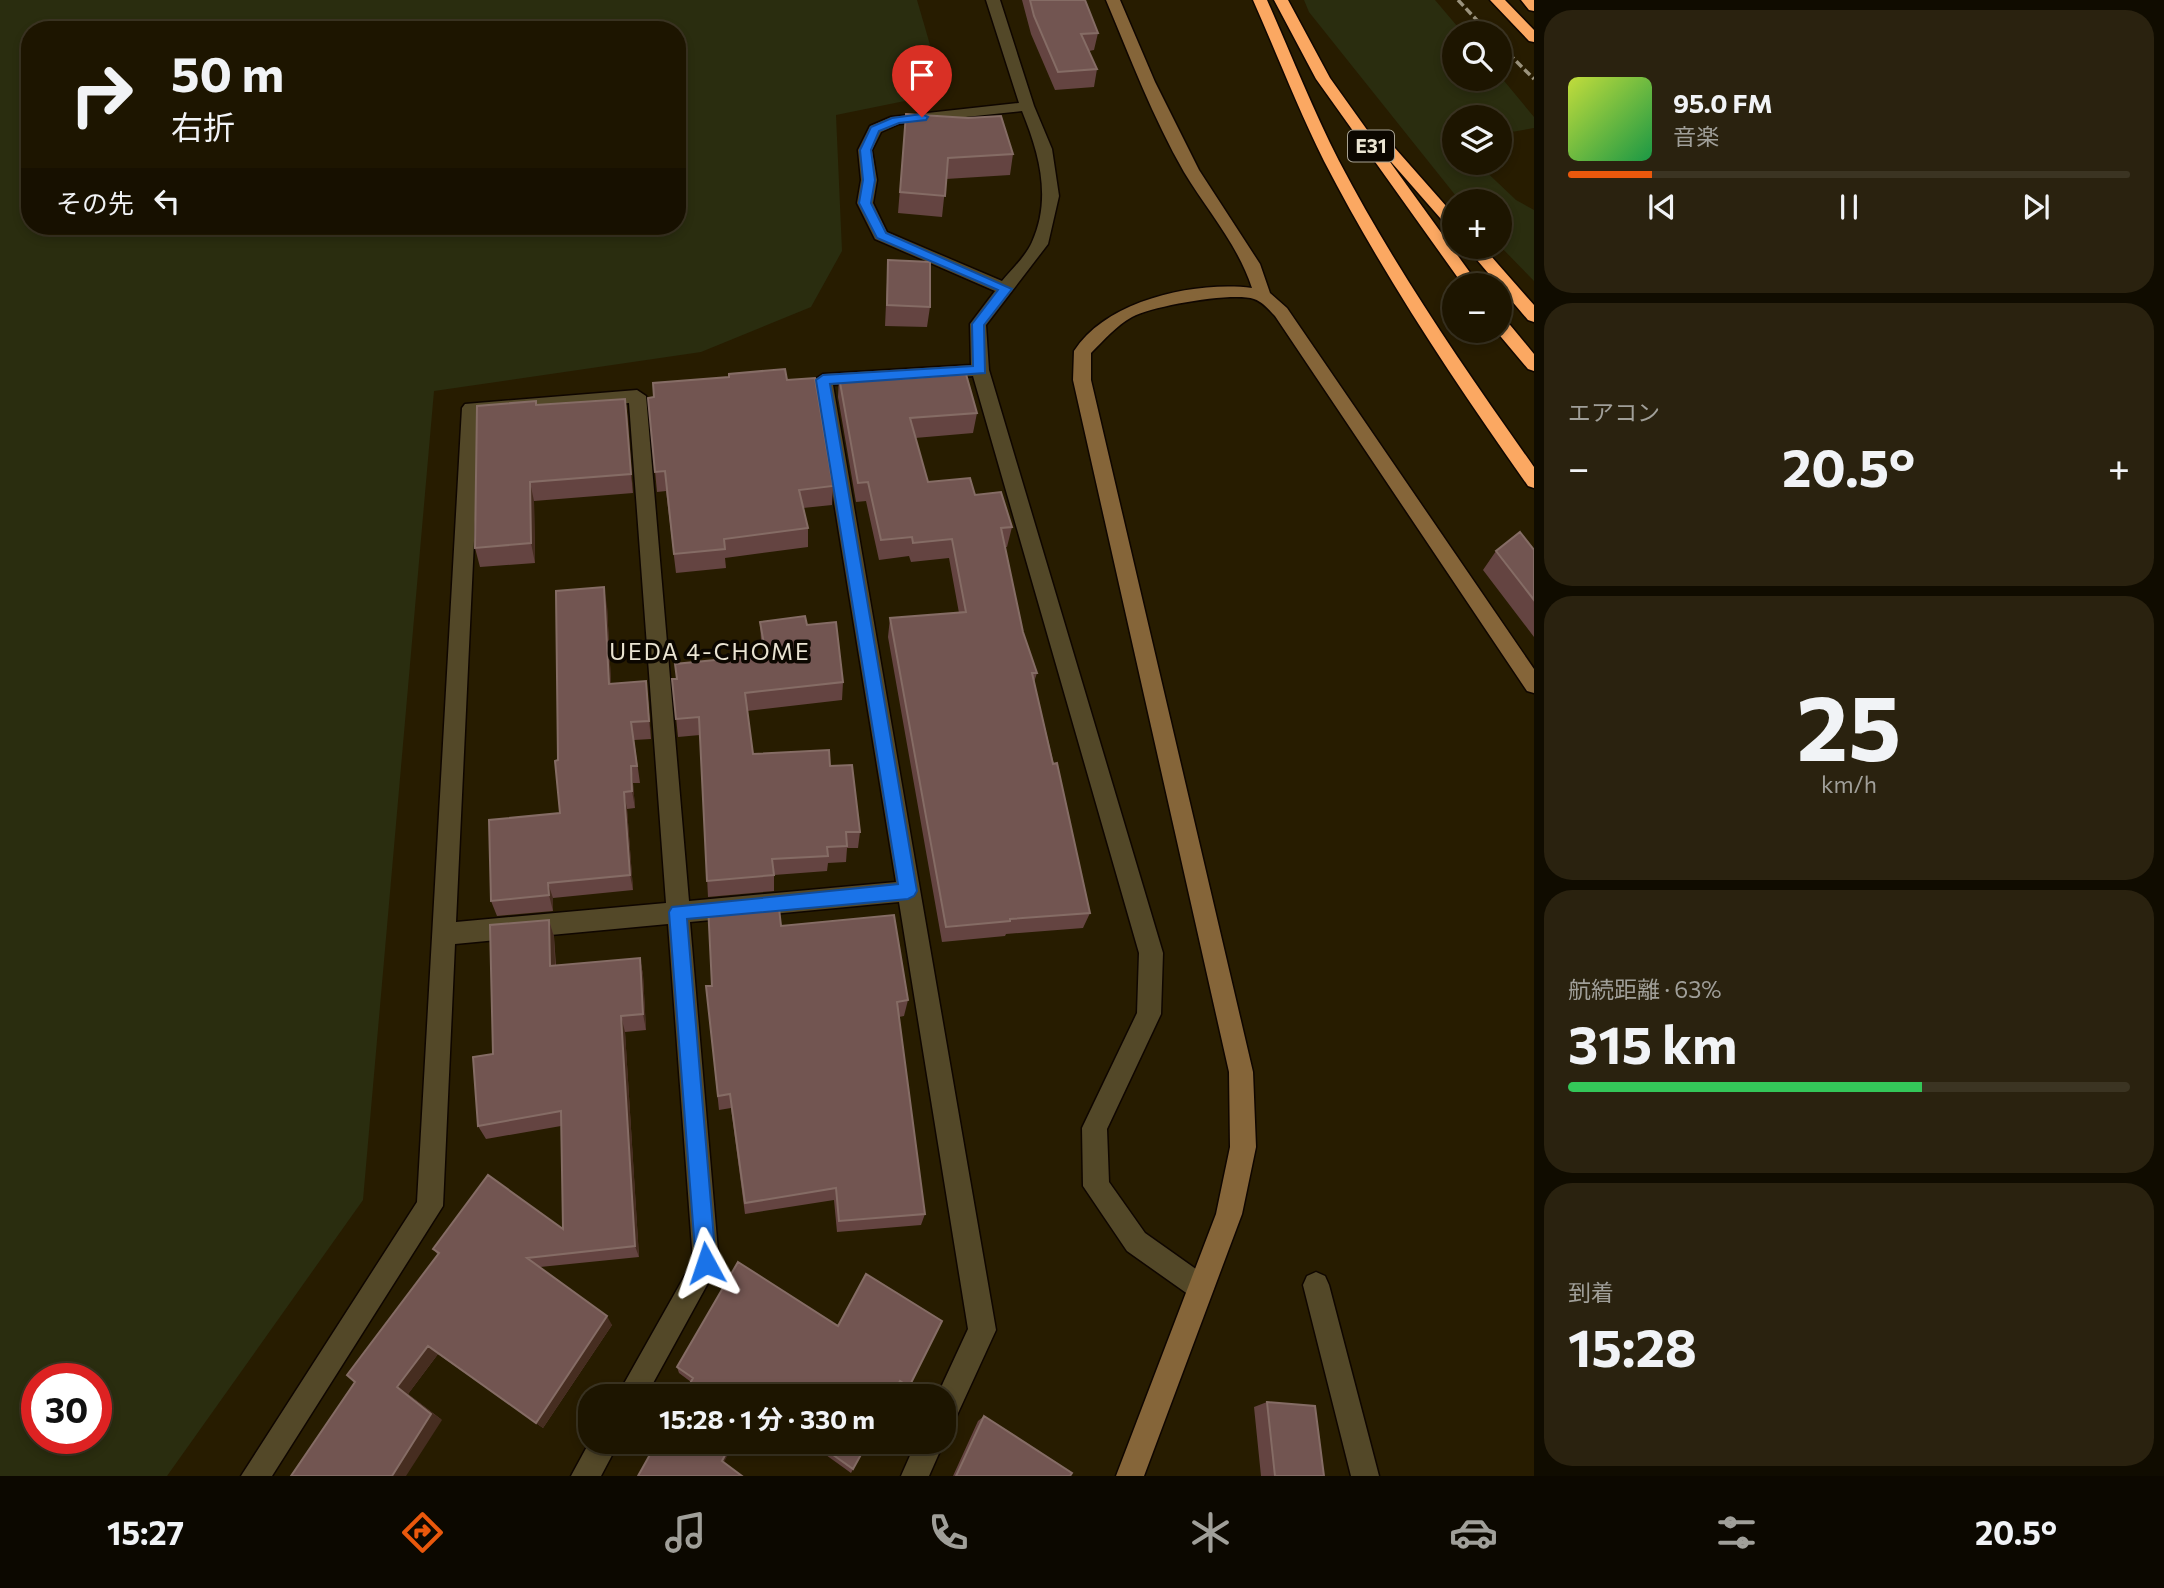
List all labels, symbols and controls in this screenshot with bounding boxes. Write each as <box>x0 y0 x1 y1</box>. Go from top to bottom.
map controls <box>1442 21 1512 343</box>
button: search <box>1442 21 1512 91</box>
text: 50 m <box>171 42 284 102</box>
pin <box>892 45 952 117</box>
icon: right <box>56 49 147 140</box>
icon: arrive <box>903 56 941 94</box>
text: 95.0 FM <box>1673 87 1773 118</box>
button: layers <box>1442 105 1512 175</box>
text: 右折 <box>171 106 235 146</box>
text: 音楽 <box>1673 122 1719 150</box>
road number: E31 <box>1348 130 1394 162</box>
icon: left <box>148 182 186 220</box>
text: その先 <box>56 187 134 218</box>
icon: previous <box>1643 188 1681 226</box>
icon: pause <box>1830 188 1868 226</box>
icon: next <box>2017 188 2055 226</box>
button: + <box>1442 189 1512 259</box>
button: − <box>1442 273 1512 343</box>
text: エアコン <box>1568 398 1660 426</box>
text: 20.5° <box>1782 434 1915 498</box>
text: − <box>1568 443 1590 490</box>
text: + <box>2108 443 2130 490</box>
district label: UEDA 4-CHOME <box>609 637 811 665</box>
text: 25 <box>1797 668 1901 780</box>
text: km/h <box>1821 770 1877 798</box>
text: 航続距離 · 63% <box>1568 975 1722 1003</box>
text: 315 km <box>1568 1011 1737 1075</box>
position arrow <box>669 1226 743 1300</box>
text: 到着 <box>1568 1278 1614 1306</box>
text: 15:28 <box>1568 1314 1697 1378</box>
speed limit sign: 30 <box>21 1363 112 1454</box>
text: 15:28 · 1 分 · 330 m <box>659 1403 875 1434</box>
icon: directions <box>398 1508 447 1557</box>
icon: music <box>661 1508 710 1557</box>
icon: phone <box>924 1508 973 1557</box>
icon: climate <box>1186 1508 1235 1557</box>
icon: car <box>1449 1508 1498 1557</box>
icon: filters <box>1712 1508 1761 1557</box>
text: 15:27 <box>107 1512 184 1552</box>
text: 20.5° <box>1975 1512 2057 1552</box>

